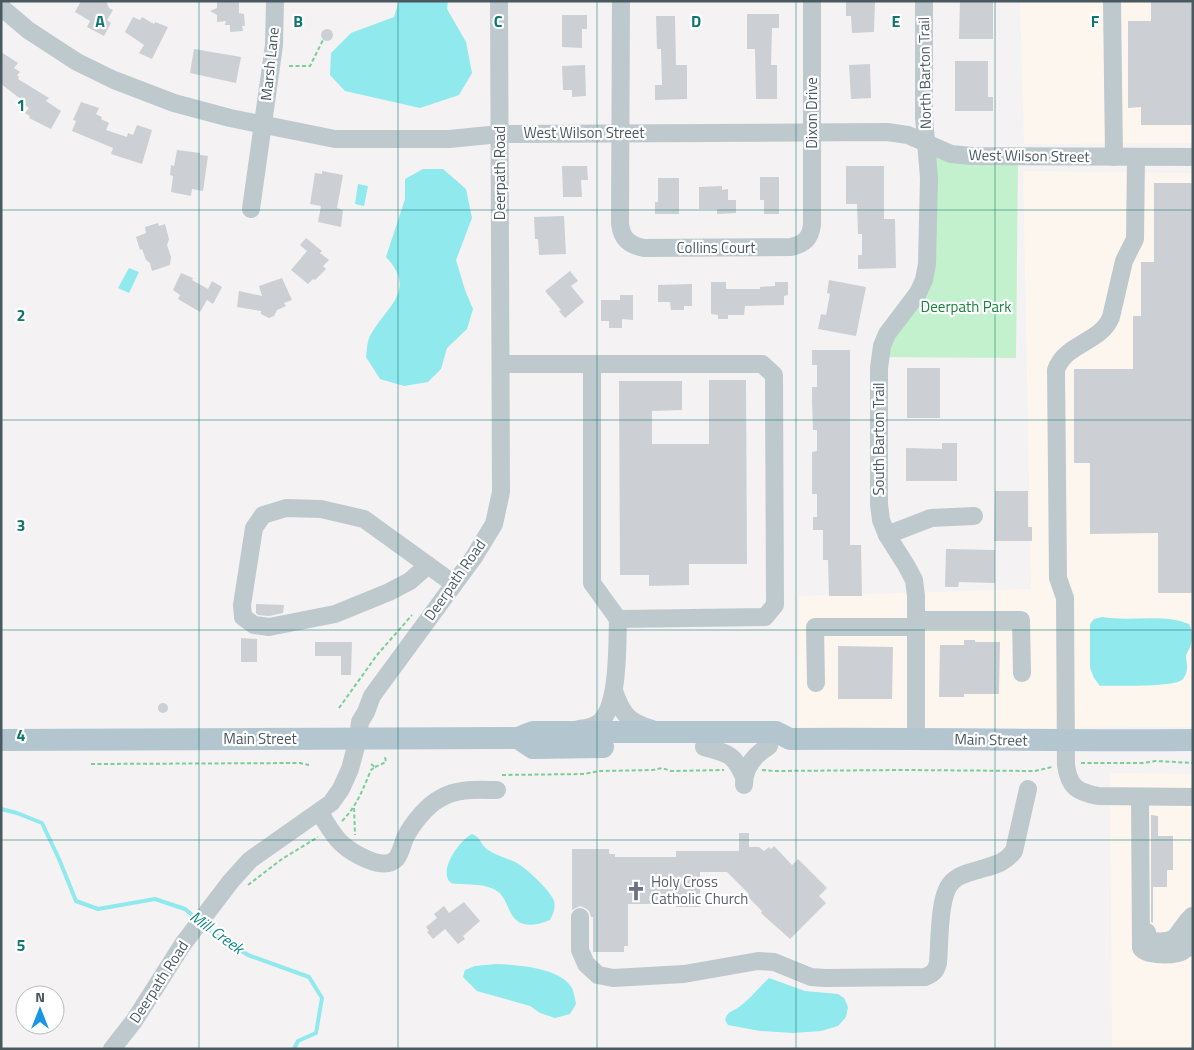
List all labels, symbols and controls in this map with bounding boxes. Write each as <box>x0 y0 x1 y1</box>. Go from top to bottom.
text: A <box>95 9 105 33</box>
text: B <box>293 9 303 33</box>
text: C <box>494 9 503 33</box>
text: D <box>691 9 701 33</box>
text: E <box>892 9 901 33</box>
text: F <box>1091 9 1100 33</box>
street label: North Barton Trail <box>912 17 937 129</box>
street label: Marsh Lane <box>254 26 285 102</box>
street label: Dixon Drive <box>800 77 823 149</box>
text: 1 <box>17 93 25 117</box>
street label: West Wilson Street <box>523 121 645 144</box>
street label: Deerpath Road <box>488 126 511 220</box>
street label: West Wilson Street <box>968 143 1090 168</box>
street label: Collins Court <box>677 236 756 259</box>
park label: Deerpath Park <box>921 295 1011 318</box>
text: 2 <box>17 303 25 327</box>
street label: South Barton Trail <box>867 382 890 496</box>
text: 3 <box>17 513 25 537</box>
street label: Deerpath Road <box>418 534 491 625</box>
text: 4 <box>17 723 26 747</box>
street label: Main Street <box>223 727 297 750</box>
street label: Main Street <box>954 727 1029 752</box>
place label: Holy Cross Catholic Church <box>651 870 748 910</box>
church icon: Holy Cross Catholic Church <box>625 880 647 902</box>
water label: Mill Creek <box>185 904 250 961</box>
text: 5 <box>17 933 26 957</box>
street label: Deerpath Road <box>123 936 194 1028</box>
north arrow <box>15 985 65 1035</box>
text: N <box>35 986 45 1007</box>

